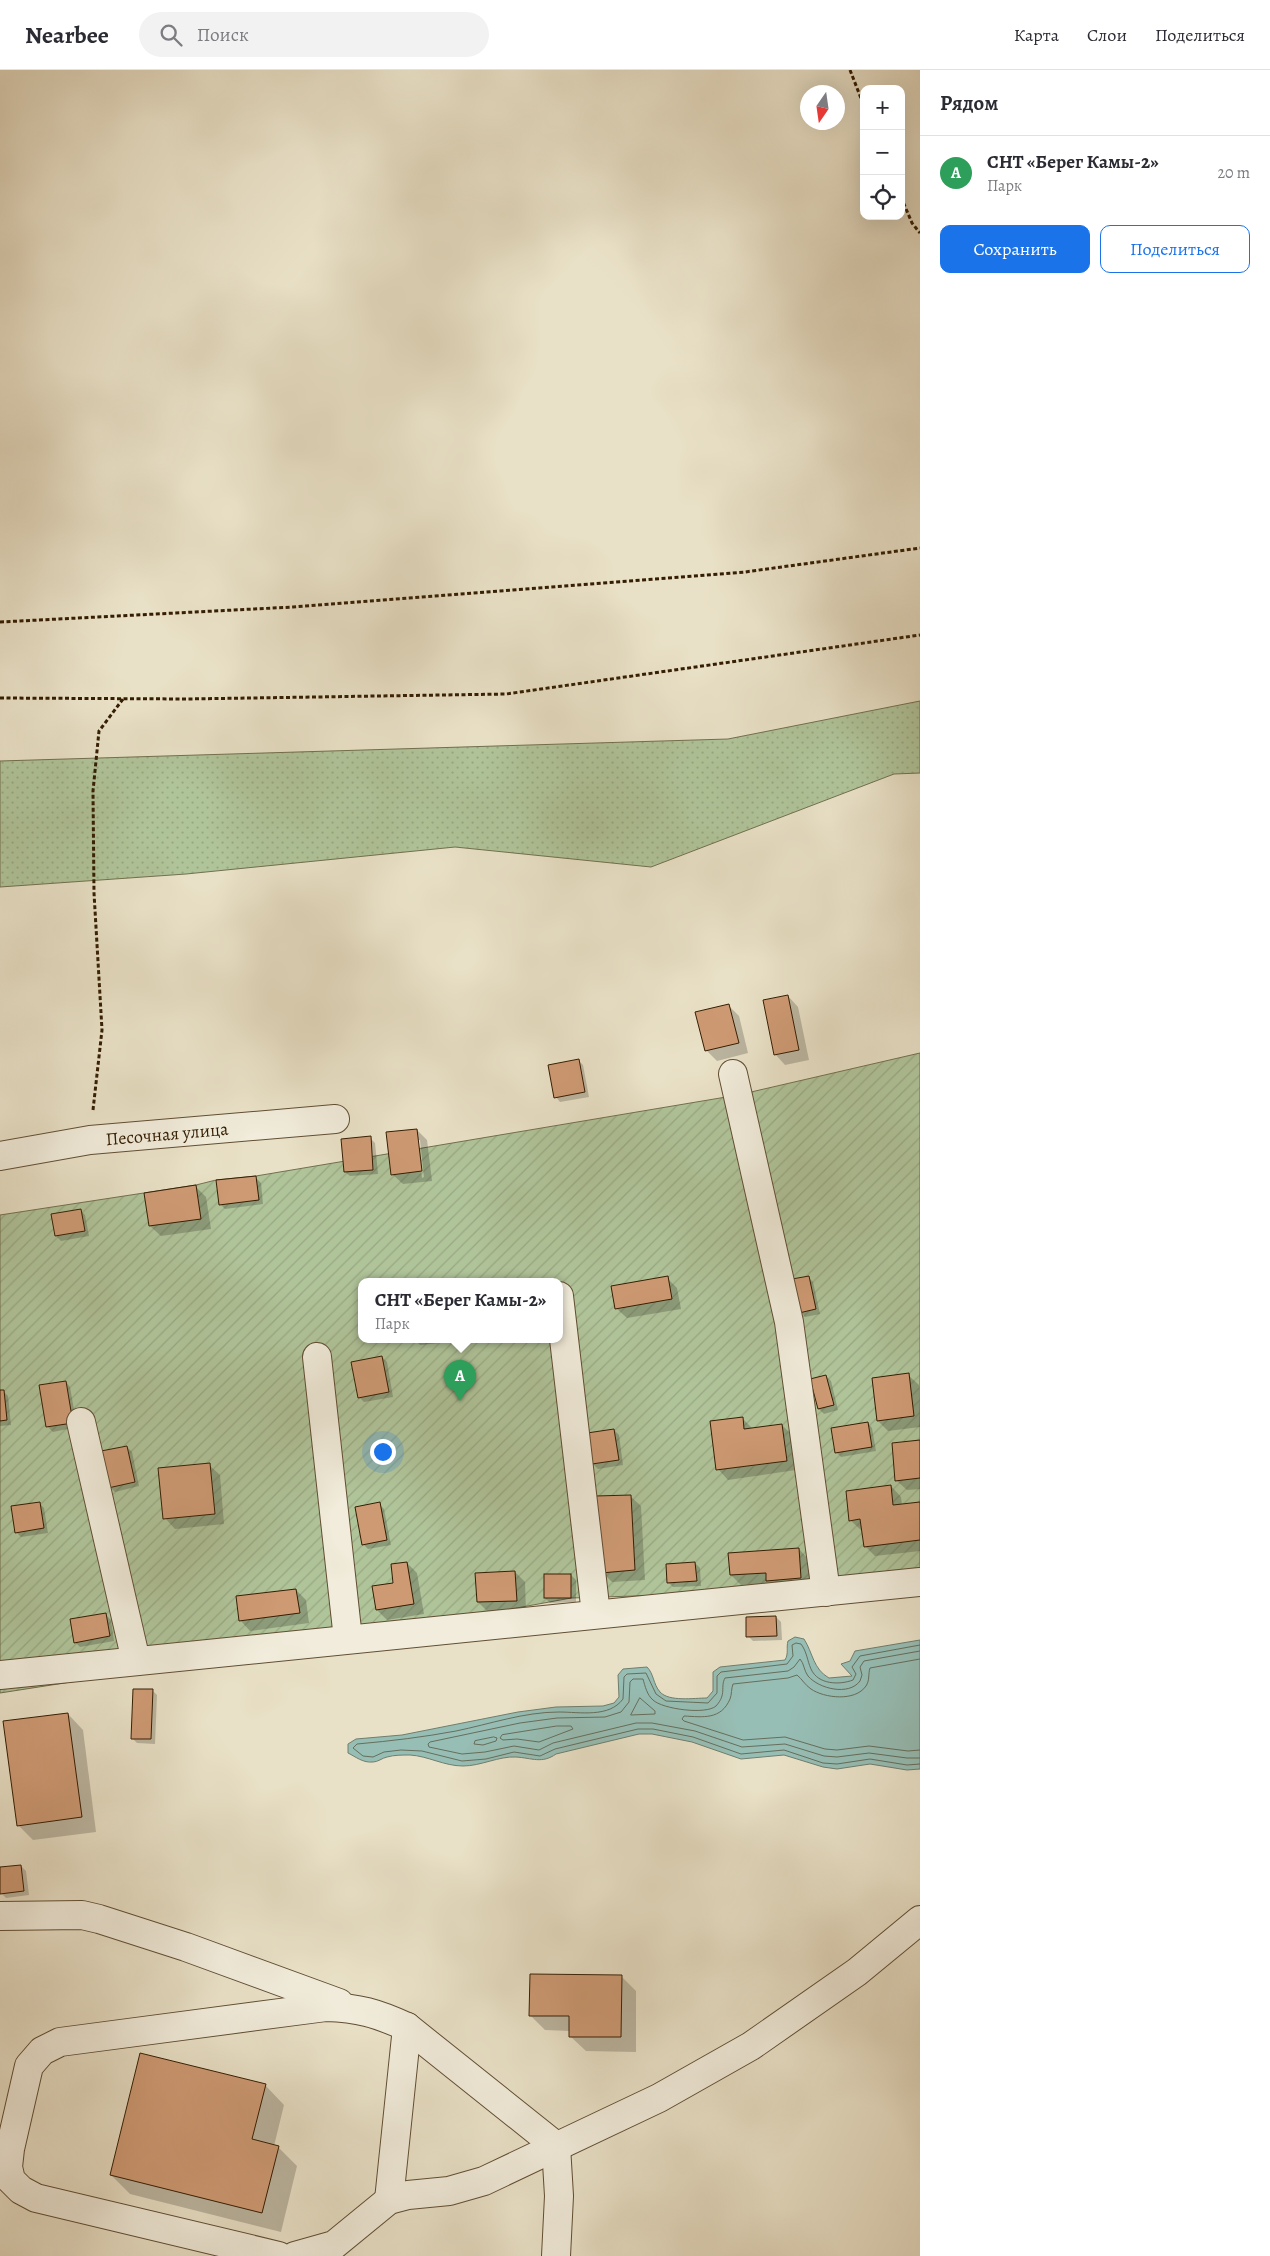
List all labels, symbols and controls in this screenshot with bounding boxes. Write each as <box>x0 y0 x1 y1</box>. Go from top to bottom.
search box <box>139 12 489 57</box>
text: Nearbee <box>25 19 109 51</box>
icon: search <box>157 21 185 49</box>
text: Поиск <box>197 22 249 48</box>
text: Карта <box>1014 23 1059 47</box>
text: Слои <box>1087 23 1127 47</box>
text: Поделиться <box>1155 23 1245 47</box>
north arrow <box>800 85 845 130</box>
map controls <box>860 85 905 220</box>
button: + <box>860 85 905 130</box>
text: Рядом <box>940 89 998 117</box>
button: − <box>860 130 905 175</box>
text: СНТ «Берег Камы-2» <box>987 149 1159 175</box>
text: A <box>951 162 961 184</box>
text: 20 m <box>1217 162 1250 184</box>
button: locate <box>860 175 905 220</box>
text: Парк <box>987 175 1022 197</box>
button: Сохранить <box>940 225 1090 273</box>
button: Поделиться <box>1100 225 1250 273</box>
street label: Песочная улица <box>105 1117 230 1151</box>
popup <box>358 1278 563 1343</box>
text: СНТ «Берег Камы-2» <box>375 1287 546 1313</box>
text: Парк <box>375 1313 410 1335</box>
pin: A <box>444 1360 476 1401</box>
your location <box>370 1439 396 1465</box>

